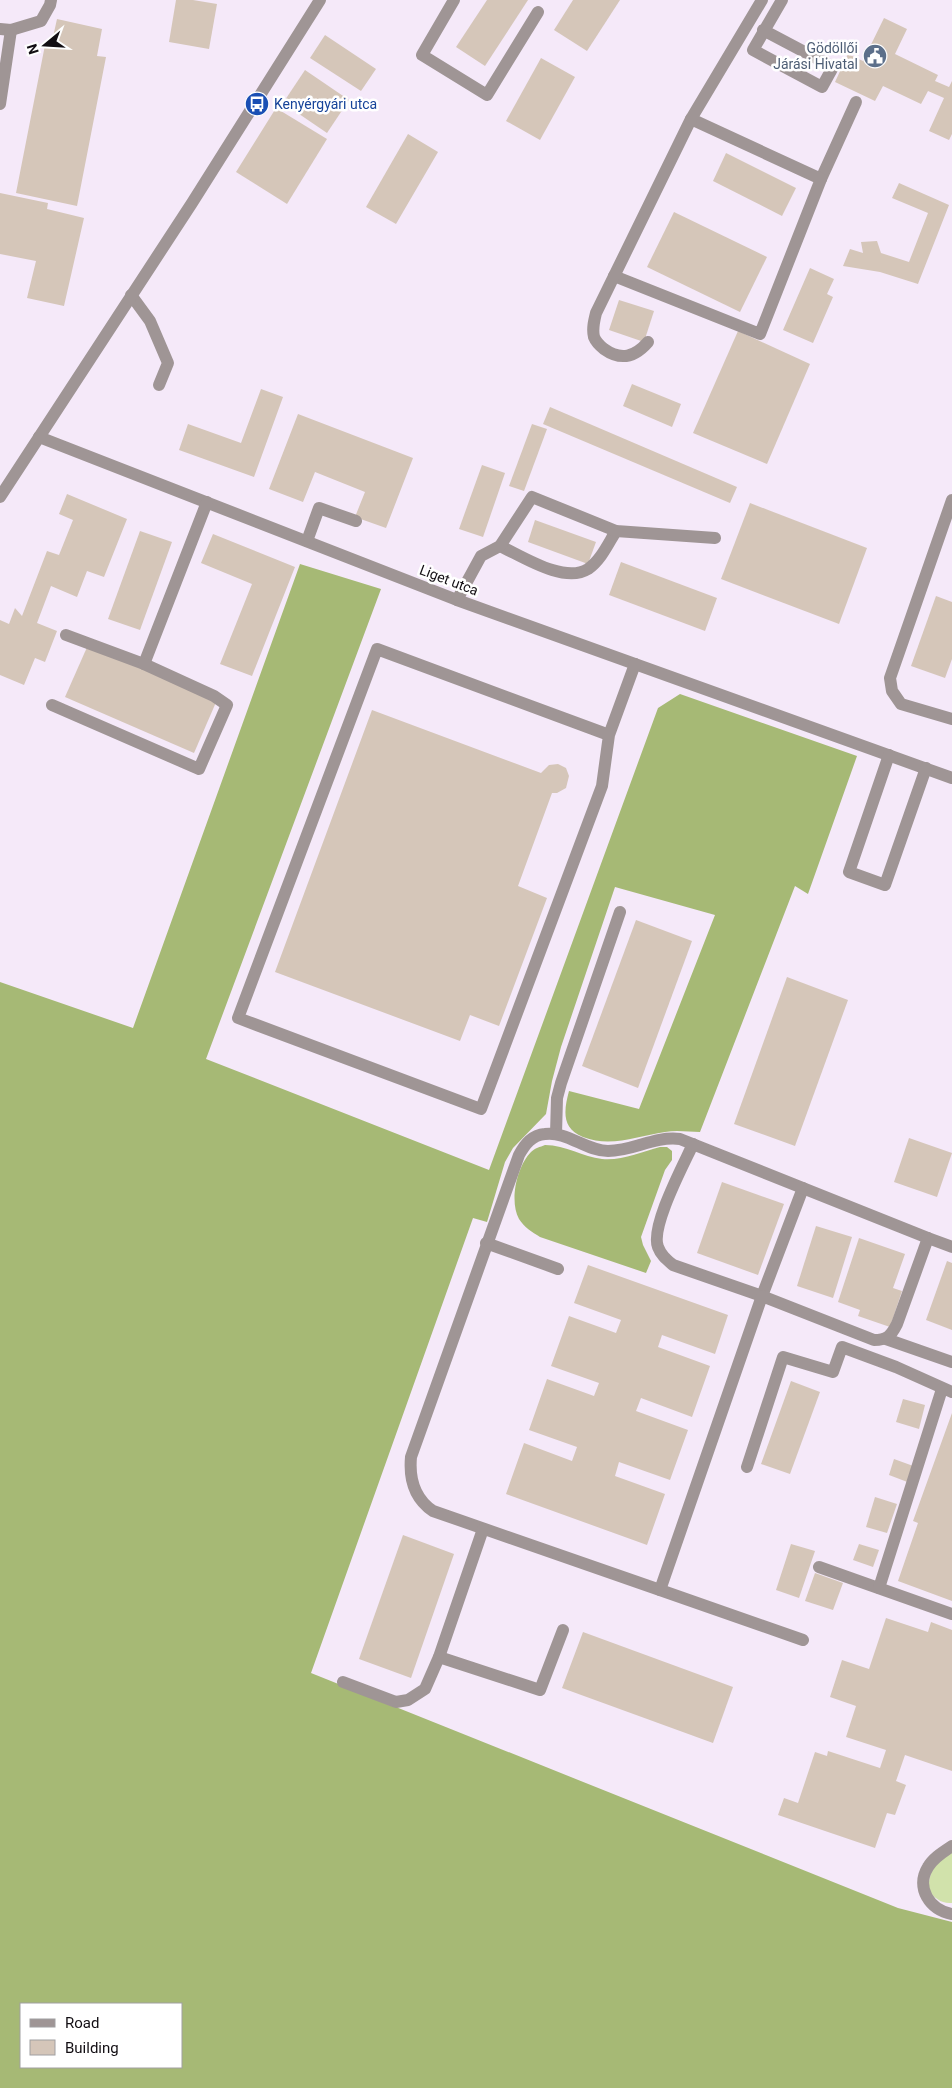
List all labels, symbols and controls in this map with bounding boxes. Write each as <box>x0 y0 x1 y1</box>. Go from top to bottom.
north arrow <box>20 20 70 70</box>
place label: Gödöllői Járási Hivatal <box>773 40 858 72</box>
text: N <box>23 42 42 56</box>
public building icon: Gödöllői Járási Hivatal <box>862 43 888 69</box>
bus stop icon: Kenyérgyári utca <box>244 91 270 117</box>
place label: Kenyérgyári utca <box>274 96 377 112</box>
street label: Liget utca <box>417 562 481 598</box>
legend <box>20 2003 182 2068</box>
text: Road <box>65 2014 99 2032</box>
text: Building <box>65 2039 119 2057</box>

